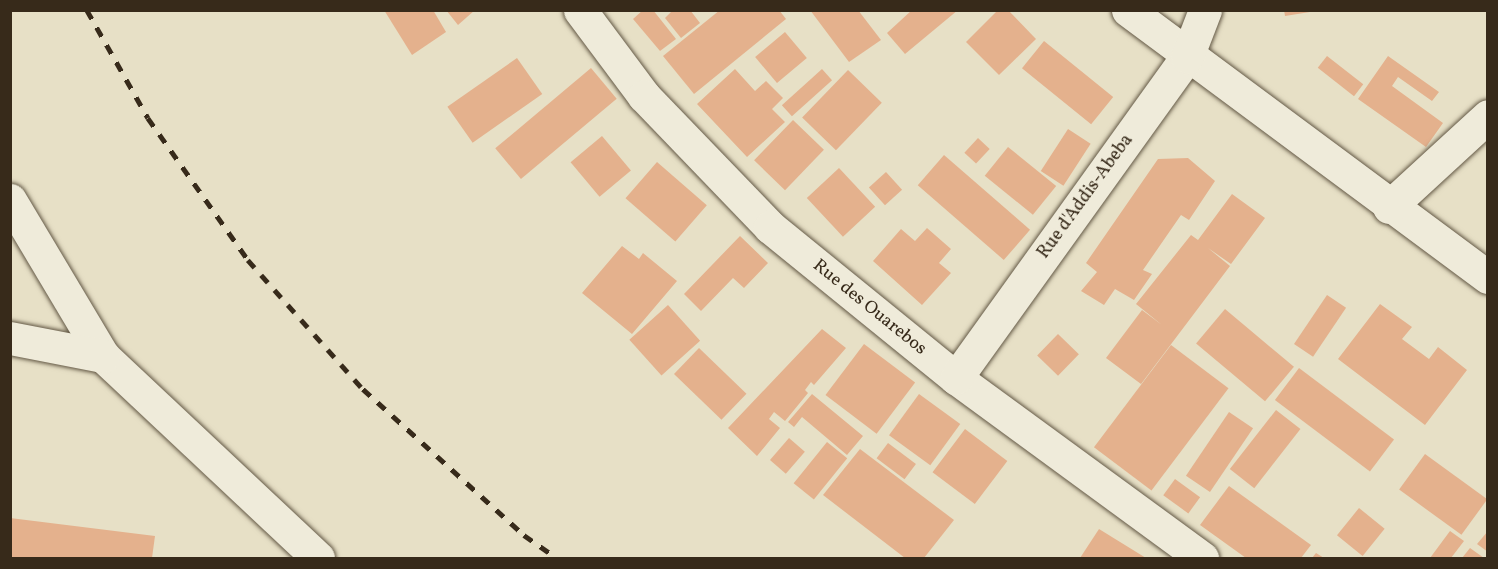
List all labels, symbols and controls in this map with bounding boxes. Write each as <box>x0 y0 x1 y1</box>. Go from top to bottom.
street label: Rue d'Addis-Abeba <box>1034 131 1138 263</box>
street label: Rue des Ouarebos <box>808 256 930 360</box>

